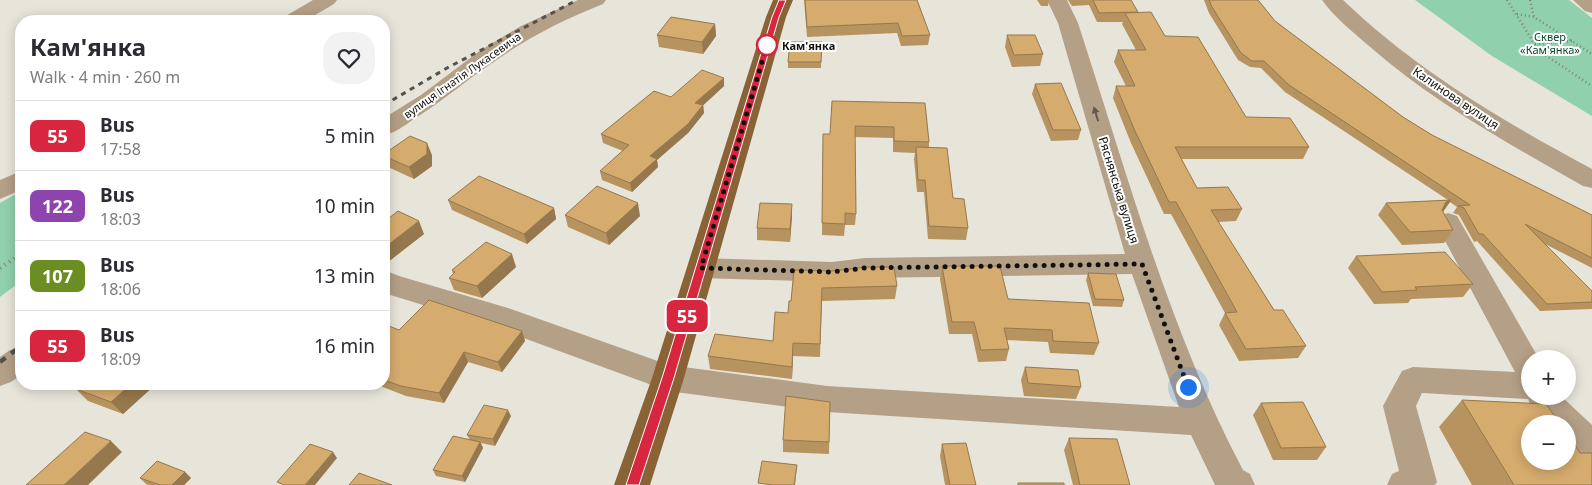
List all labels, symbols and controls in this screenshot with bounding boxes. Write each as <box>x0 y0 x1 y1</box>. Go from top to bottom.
street label: вулиця Ігнатія Лукасевича <box>400 29 524 121</box>
park label: Сквер «Кам'янка» <box>1520 29 1580 57</box>
text: Кам'янка <box>30 30 146 63</box>
button: heart <box>323 32 375 84</box>
marker: Кам'янка <box>756 34 778 56</box>
place label: Кам'янка <box>782 38 835 53</box>
street label: Калинова вулиця <box>1410 63 1502 133</box>
text: Walk · 4 min · 260 m <box>30 66 180 88</box>
one-way arrow <box>1091 107 1099 122</box>
text: Bus <box>100 112 135 138</box>
text: 5 min <box>325 123 375 149</box>
text: 55 <box>47 124 68 148</box>
street label: Ряснянська вулиця <box>1095 134 1143 246</box>
text: 17:58 <box>100 138 141 160</box>
text: Bus <box>100 182 135 208</box>
text: 10 min <box>314 193 375 219</box>
text: 122 <box>42 194 73 218</box>
text: 18:03 <box>100 208 141 230</box>
text: Bus <box>100 252 135 278</box>
text: 13 min <box>314 263 375 289</box>
text: 107 <box>42 264 73 288</box>
text: 18:06 <box>100 278 141 300</box>
line badge: 55 <box>664 300 710 332</box>
text: 55 <box>677 304 697 328</box>
text: Bus <box>100 322 135 348</box>
text: 16 min <box>314 333 375 359</box>
text: 55 <box>47 334 68 358</box>
text: 18:09 <box>100 348 141 370</box>
map controls <box>1521 350 1576 470</box>
button: + <box>1521 350 1576 405</box>
your location <box>1176 375 1201 400</box>
button: − <box>1521 415 1576 470</box>

